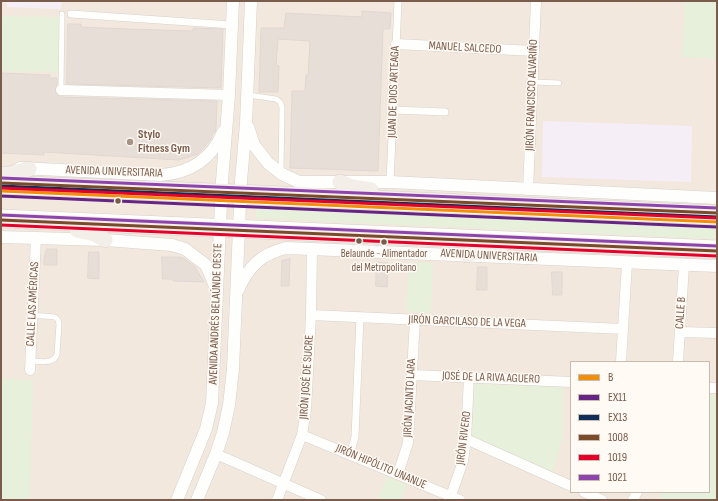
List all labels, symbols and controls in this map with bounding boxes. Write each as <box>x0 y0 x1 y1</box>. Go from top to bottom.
street label: MANUEL SALCEDO <box>428 39 502 57</box>
street label: JIRÓN FRANCISCO ALVARIÑO <box>523 39 541 151</box>
street label: JUAN DE DIOS ARTEAGA <box>385 46 403 138</box>
place label: Stylo Fitness Gym <box>138 128 190 156</box>
marker: Stylo Fitness Gym <box>125 137 135 147</box>
street label: AVENIDA UNIVERSITARIA <box>65 163 163 181</box>
unlabelled marker <box>113 196 123 206</box>
unlabelled marker <box>354 236 364 246</box>
marker: Belaunde - Alimentador del Metropolitano <box>379 237 389 247</box>
street label: AVENIDA ANDRÉS BELAÚNDE OESTE <box>206 243 226 385</box>
street label: AVENIDA UNIVERSITARIA <box>440 246 538 266</box>
place label: Belaunde - Alimentador del Metropolitano <box>341 247 427 273</box>
street label: CALLE LAS AMÉRICAS <box>24 261 42 347</box>
street label: CALLE B <box>673 297 689 329</box>
street label: JIRÓN GARCILASO DE LA VEGA <box>408 313 526 331</box>
street label: JIRÓN JOSÉ DE SUCRE <box>297 334 317 420</box>
street label: JIRÓN JACINTO LARA <box>401 358 419 438</box>
legend <box>570 361 710 493</box>
street label: JOSÉ DE LA RIVA AGUERO <box>442 369 540 387</box>
text: B <box>608 370 613 385</box>
text: EX11 <box>608 390 626 405</box>
street label: JIRÓN RIVERO <box>454 410 474 466</box>
text: EX13 <box>608 410 627 425</box>
text: 1008 <box>608 430 628 445</box>
street label: JIRÓN HIPÓLITO UNANUE <box>333 441 429 493</box>
text: 1019 <box>608 450 627 465</box>
text: 1021 <box>608 470 627 485</box>

